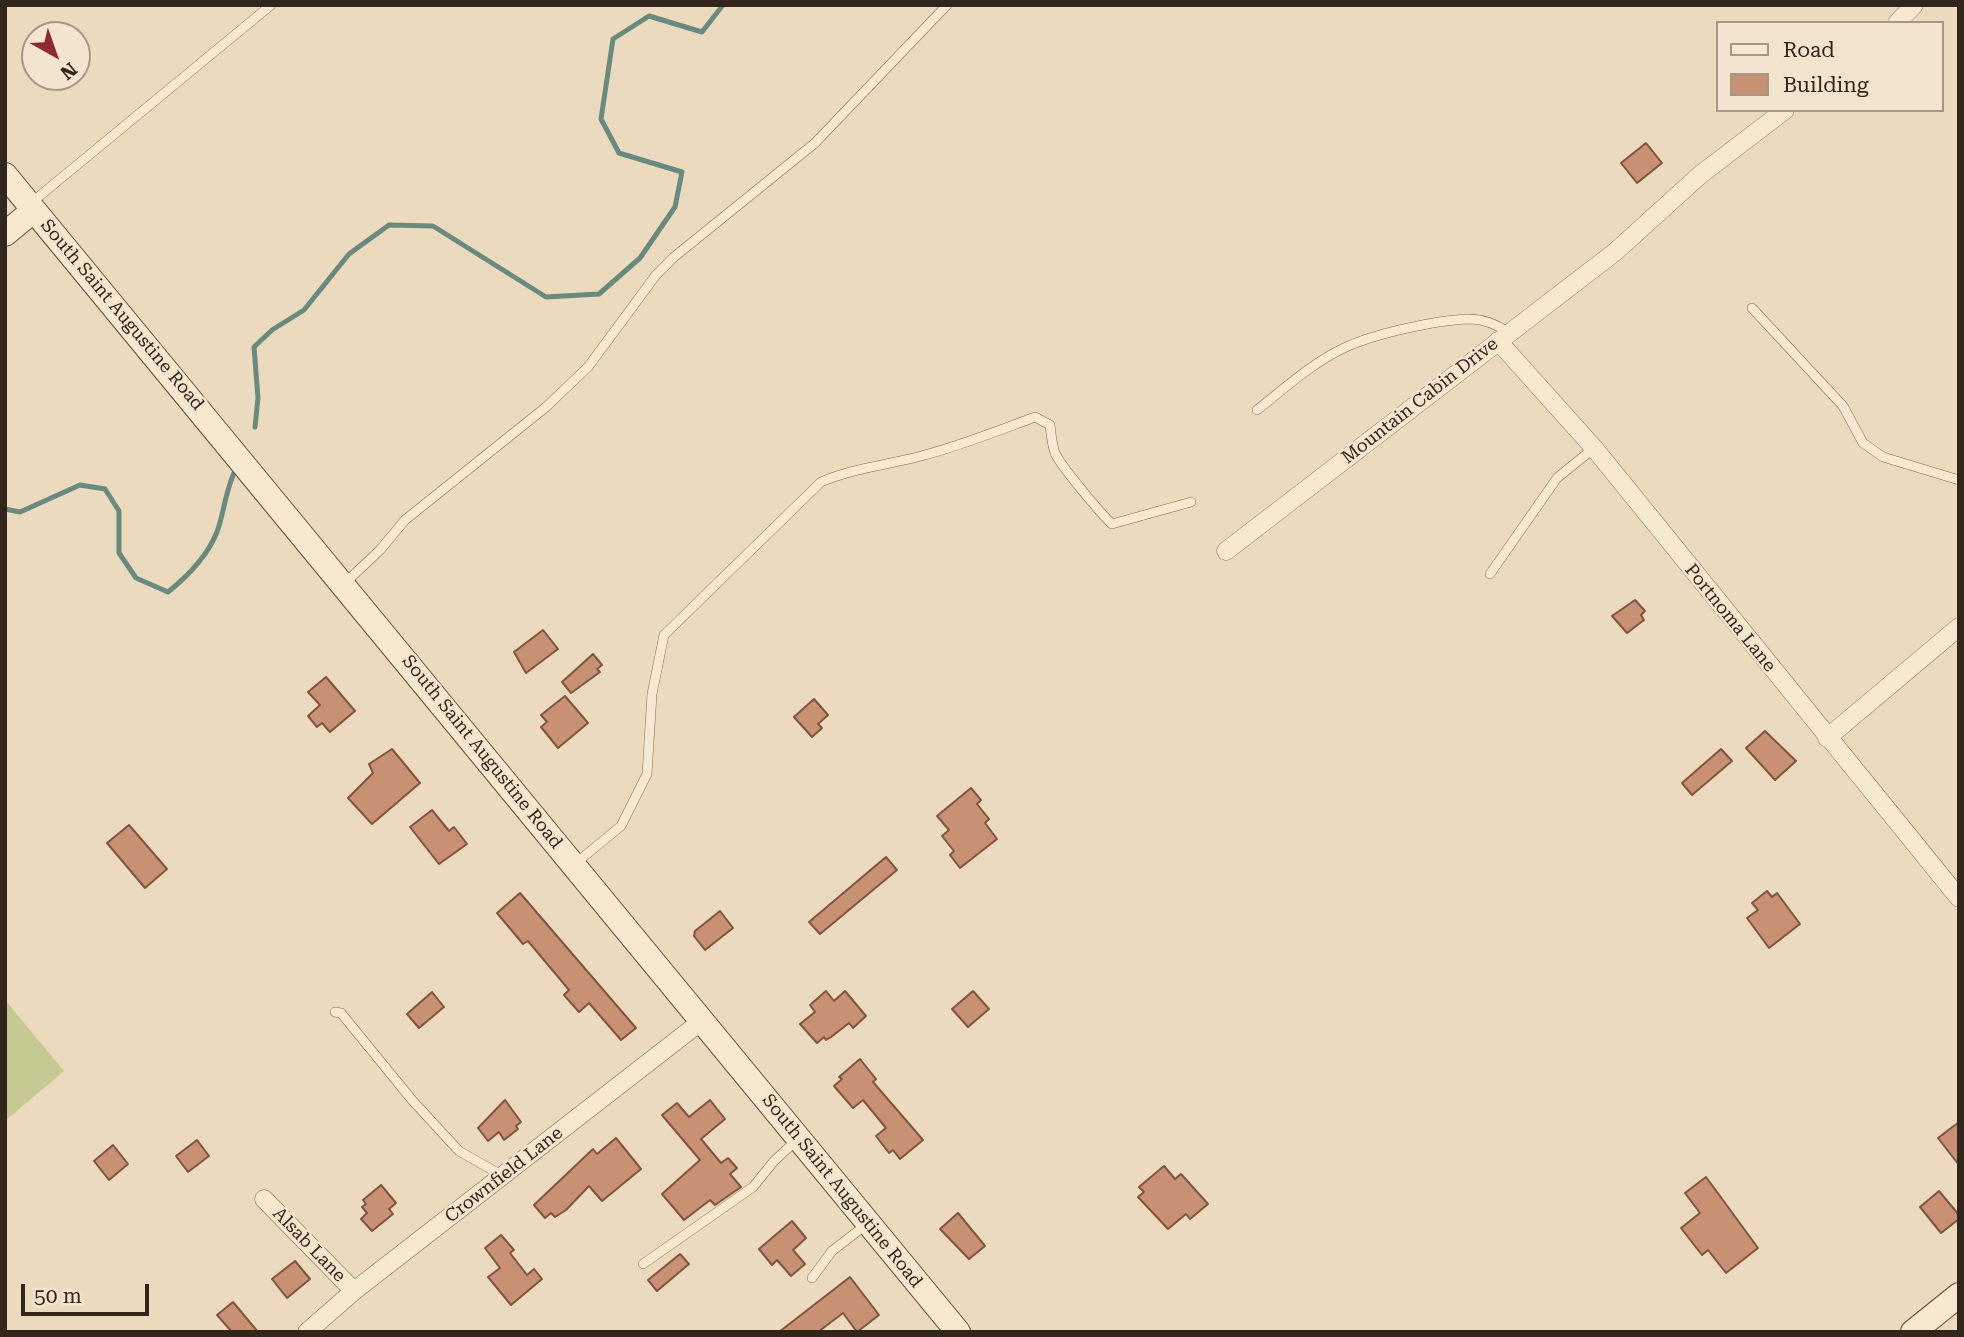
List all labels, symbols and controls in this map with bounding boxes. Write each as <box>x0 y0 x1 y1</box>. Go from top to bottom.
north arrow <box>21 21 91 91</box>
legend <box>1716 21 1943 112</box>
text: Road <box>1783 38 1835 62</box>
text: N <box>56 57 82 84</box>
text: Building <box>1783 73 1869 97</box>
street label: South Saint Augustine Road <box>36 215 208 415</box>
street label: Mountain Cabin Drive <box>1338 333 1502 469</box>
street label: Portnoma Lane <box>1680 560 1780 676</box>
street label: South Saint Augustine Road <box>397 651 567 853</box>
street label: South Saint Augustine Road <box>757 1090 927 1292</box>
street label: Crownfield Lane <box>441 1122 567 1228</box>
street label: Alsab Lane <box>268 1203 350 1287</box>
scale bar <box>24 1270 152 1314</box>
text: 50 m <box>34 1284 82 1308</box>

